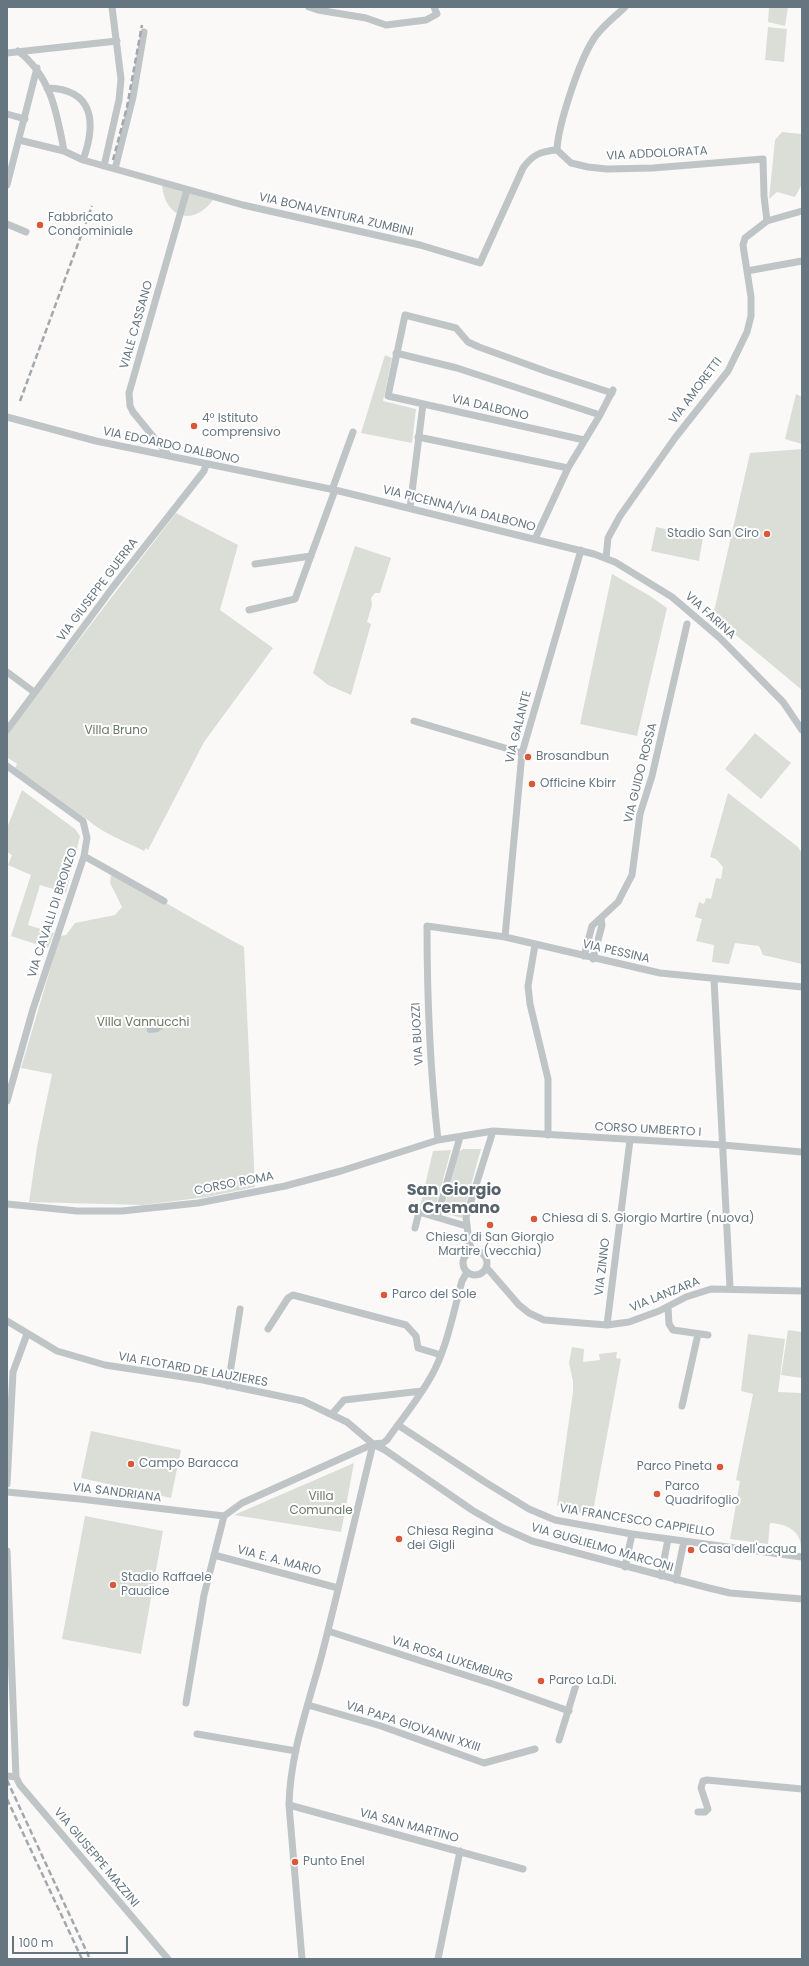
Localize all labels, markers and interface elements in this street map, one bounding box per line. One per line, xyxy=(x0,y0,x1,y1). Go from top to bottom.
street label: VIA ADDOLORATA xyxy=(606,144,708,164)
street label: VIA BONAVENTURA ZUMBINI xyxy=(257,190,415,240)
place label: Fabbricato Condominiale xyxy=(48,211,133,239)
marker: Fabbricato Condominiale xyxy=(35,220,45,230)
street label: VIALE CASSANO xyxy=(118,279,156,371)
street label: VIA AMORETTI xyxy=(666,355,726,427)
street label: VIA DALBONO xyxy=(450,392,530,424)
place label: 4° Istituto comprensivo xyxy=(202,412,281,440)
marker: 4° Istituto comprensivo xyxy=(189,421,199,431)
street label: VIA EDOARDO DALBONO xyxy=(101,424,241,468)
street label: VIA PICENNA/VIA DALBONO xyxy=(381,483,537,535)
place label: Stadio San Ciro xyxy=(667,527,759,541)
marker: Stadio San Ciro xyxy=(762,529,772,539)
street label: VIA GIUSEPPE GUERRA xyxy=(54,536,142,644)
street label: VIA FARINA xyxy=(682,589,738,643)
street label: VIA GALANTE xyxy=(503,689,535,765)
street label: VIA GUIDO ROSSA xyxy=(622,721,660,825)
park label: Villa Bruno xyxy=(84,724,148,738)
place label: Brosandbun xyxy=(536,750,609,764)
marker: Brosandbun xyxy=(523,752,533,762)
place label: Officine Kbirr xyxy=(540,777,616,791)
marker: Officine Kbirr xyxy=(527,779,537,789)
street label: VIA CAVALLI DI BRONZO xyxy=(25,846,81,980)
street label: VIA PESSINA xyxy=(581,937,651,967)
street label: VIA BUOZZI xyxy=(409,1002,427,1066)
park label: Villa Vannucchi xyxy=(97,1016,189,1030)
street label: CORSO UMBERTO I xyxy=(594,1120,702,1140)
street label: CORSO ROMA xyxy=(193,1169,275,1199)
district label: San Giorgio a Cremano xyxy=(407,1181,501,1219)
place label: Chiesa di S. Giorgio Martire (nuova) xyxy=(542,1212,754,1226)
marker: Chiesa di S. Giorgio Martire (nuova) xyxy=(529,1214,539,1224)
marker: Chiesa di San Giorgio Martire (vecchia) xyxy=(485,1220,495,1230)
place label: Chiesa di San Giorgio Martire (vecchia) xyxy=(426,1231,554,1259)
street label: VIA ZINNO xyxy=(592,1237,614,1297)
street label: VIA LANZARA xyxy=(628,1274,702,1316)
place label: Parco del Sole xyxy=(392,1288,477,1302)
marker: Parco del Sole xyxy=(379,1290,389,1300)
street label: VIA FLOTARD DE LAUZIERES xyxy=(117,1350,269,1390)
place label: Campo Baracca xyxy=(139,1457,238,1471)
marker: Campo Baracca xyxy=(126,1459,136,1469)
place label: Parco Pineta xyxy=(637,1460,712,1474)
marker: Parco Pineta xyxy=(715,1462,725,1472)
street label: VIA SANDRIANA xyxy=(72,1480,162,1506)
place label: Parco Quadrifoglio xyxy=(665,1480,739,1508)
marker: Parco Quadrifoglio xyxy=(652,1489,662,1499)
park label: Villa Comunale xyxy=(289,1490,353,1518)
street label: VIA FRANCESCO CAPPIELLO xyxy=(558,1502,716,1540)
street label: VIA GUGLIELMO MARCONI xyxy=(529,1521,675,1575)
place label: Chiesa Regina dei Gigli xyxy=(407,1525,494,1553)
marker: Chiesa Regina dei Gigli xyxy=(394,1534,404,1544)
street label: VIA E. A. MARIO xyxy=(236,1543,322,1579)
place label: Casa dell'acqua xyxy=(699,1543,797,1557)
marker: Casa dell'acqua xyxy=(686,1545,696,1555)
place label: Stadio Raffaele Paudice xyxy=(121,1571,212,1599)
marker: Stadio Raffaele Paudice xyxy=(108,1580,118,1590)
street label: VIA ROSA LUXEMBURG xyxy=(390,1634,514,1686)
place label: Parco La.Di. xyxy=(549,1674,616,1688)
marker: Parco La.Di. xyxy=(536,1676,546,1686)
street label: VIA PAPA GIOVANNI XXIII xyxy=(344,1698,482,1756)
street label: VIA GIUSEPPE MAZZINI xyxy=(50,1806,142,1910)
street label: VIA SAN MARTINO xyxy=(358,1806,460,1846)
place label: Punto Enel xyxy=(303,1855,365,1869)
marker: Punto Enel xyxy=(290,1857,300,1867)
scale bar xyxy=(14,1928,130,1954)
text: 100 m xyxy=(19,1934,53,1951)

